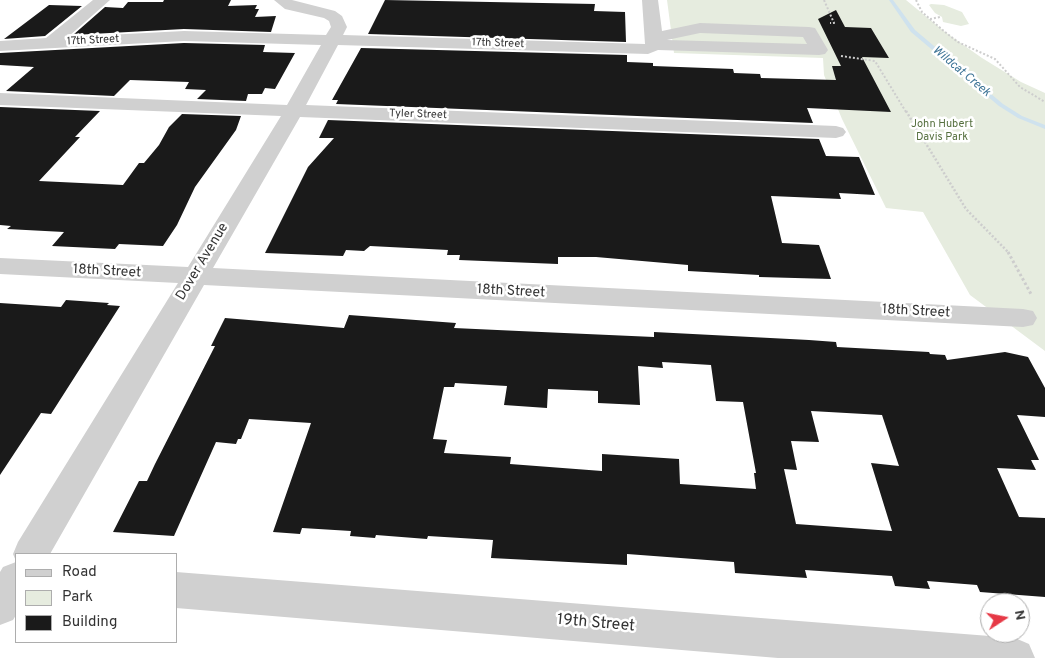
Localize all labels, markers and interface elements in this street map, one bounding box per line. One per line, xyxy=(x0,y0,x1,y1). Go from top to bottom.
street label: 17th Street xyxy=(66,33,120,49)
street label: 17th Street xyxy=(472,36,524,52)
water label: Wildcat Creek xyxy=(929,44,993,100)
street label: Tyler Street xyxy=(389,107,447,123)
park label: John Hubert Davis Park xyxy=(911,118,973,144)
street label: Dover Avenue xyxy=(173,220,233,304)
street label: 18th Street xyxy=(72,262,142,282)
street label: 18th Street xyxy=(476,282,546,302)
street label: 18th Street xyxy=(881,302,951,322)
legend xyxy=(15,553,178,643)
text: Road xyxy=(62,563,97,582)
text: Park xyxy=(62,588,93,607)
north arrow xyxy=(980,593,1030,643)
text: N xyxy=(1010,609,1029,622)
street label: 19th Street xyxy=(556,611,636,637)
text: Building xyxy=(62,613,117,632)

